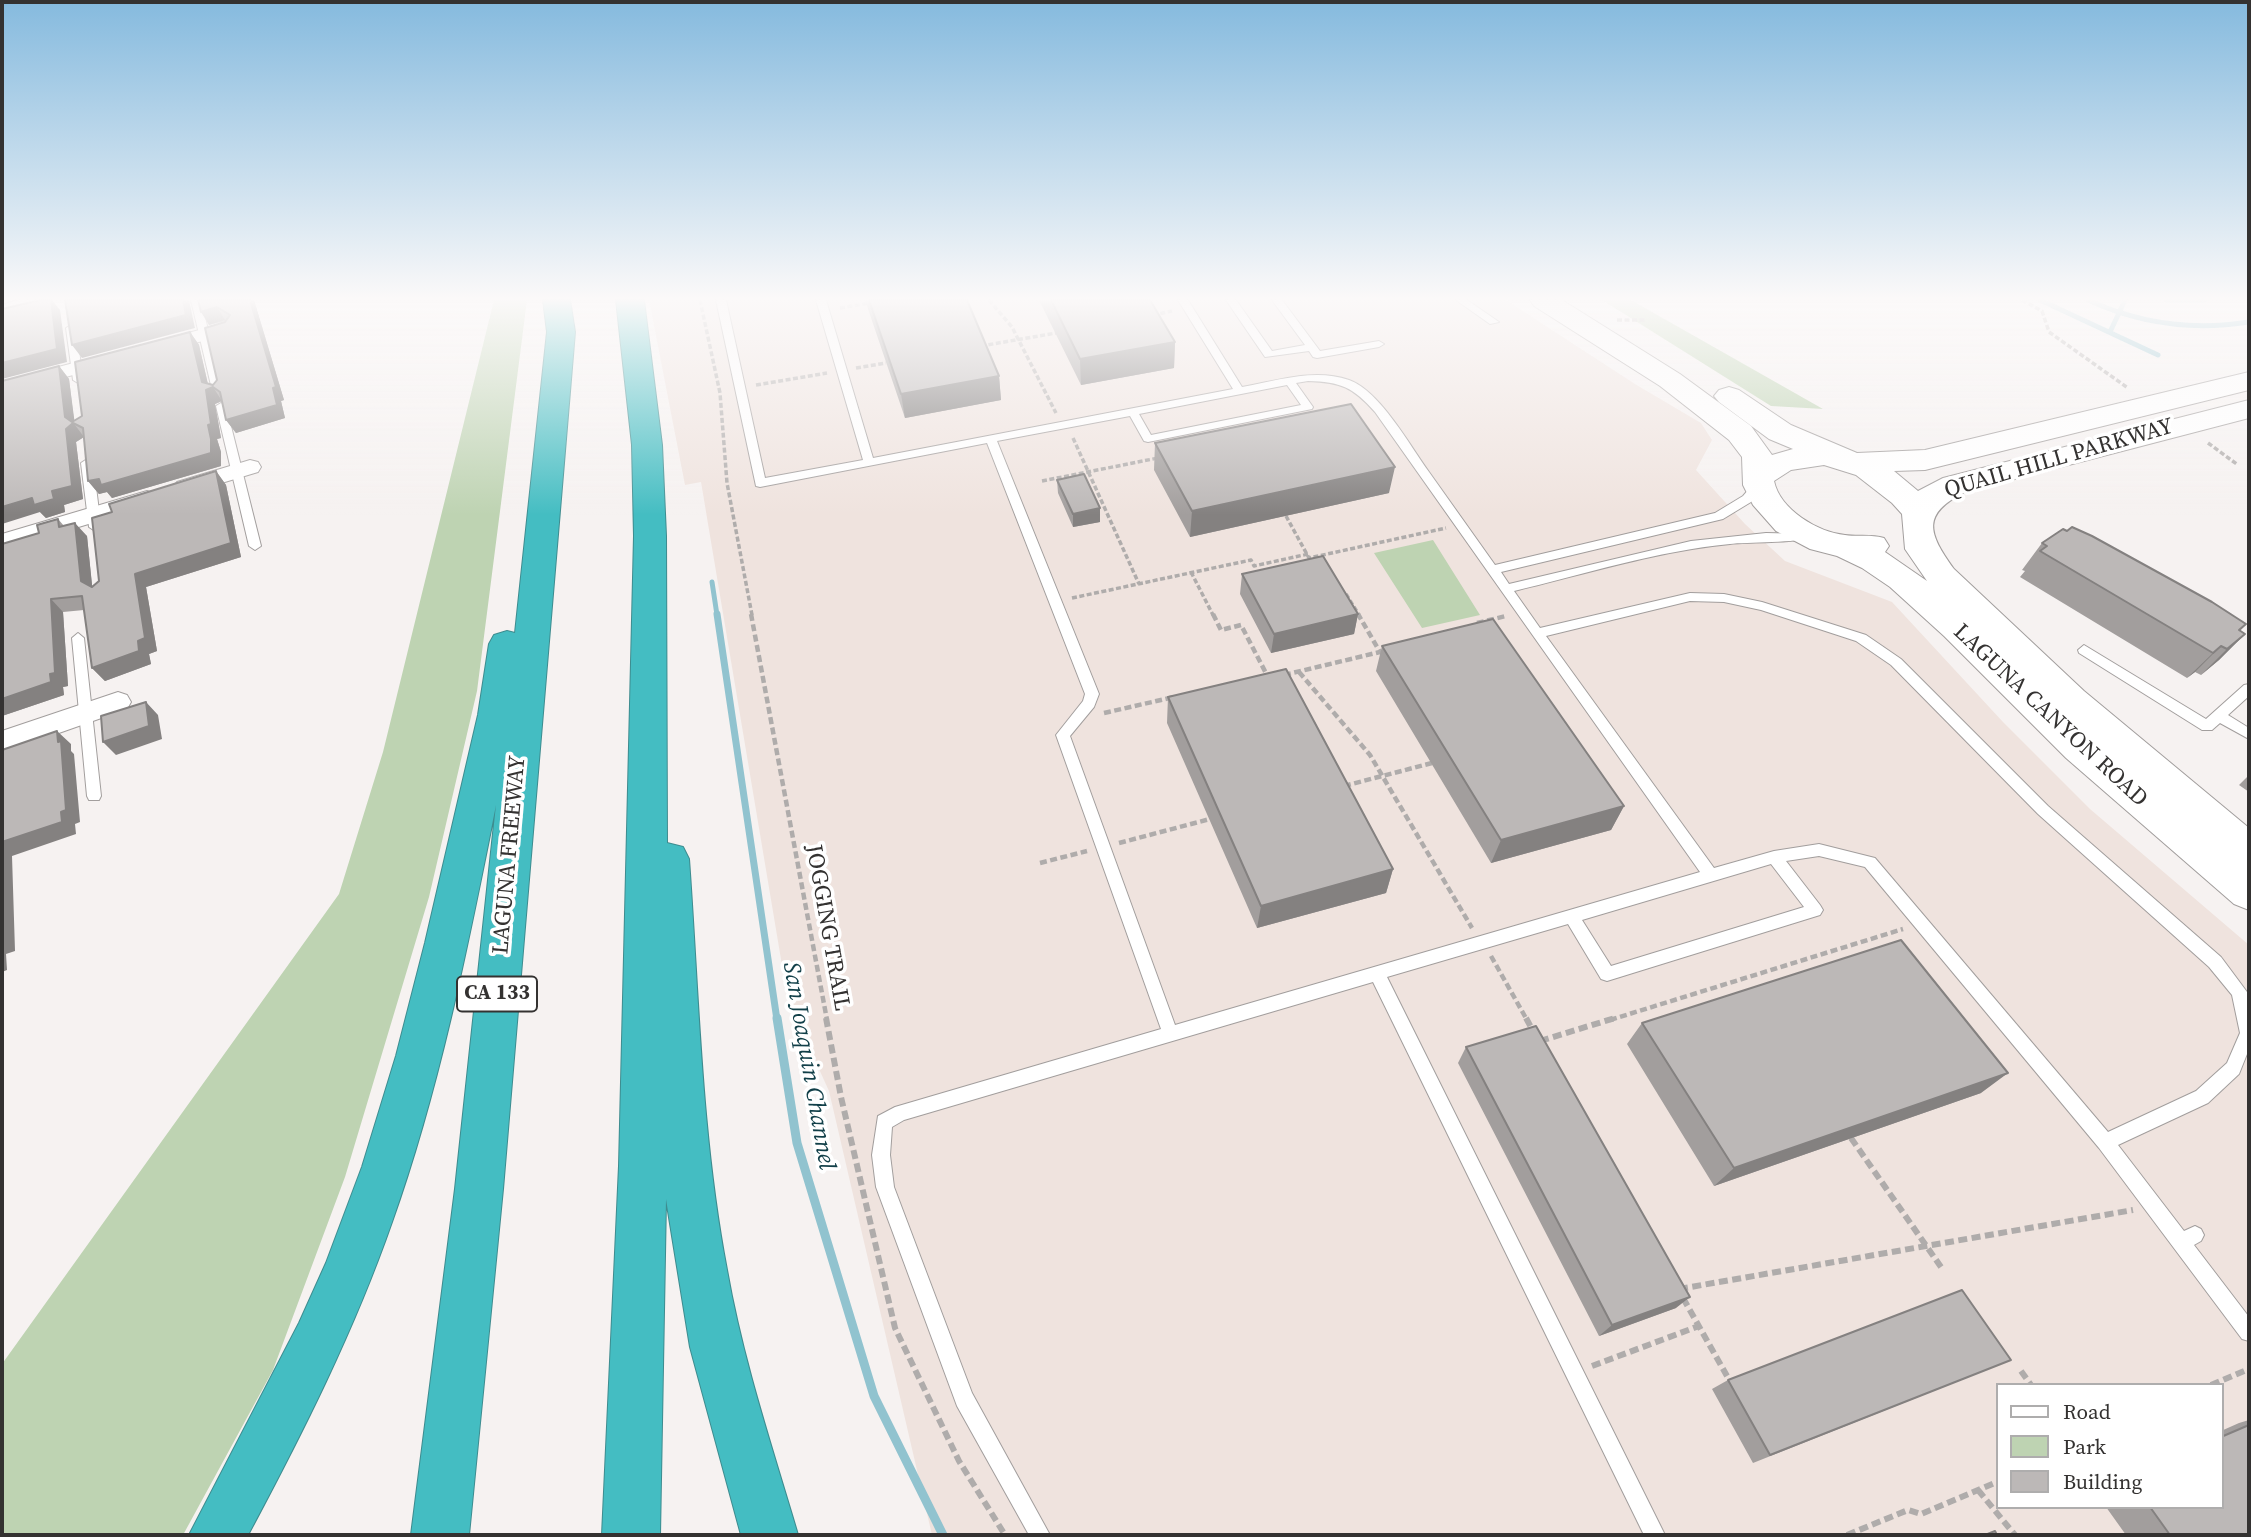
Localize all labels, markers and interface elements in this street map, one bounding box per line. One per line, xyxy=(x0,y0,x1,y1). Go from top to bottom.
street label: QUAIL HILL PARKWAY xyxy=(1941,413,2177,505)
street label: LAGUNA CANYON ROAD xyxy=(1947,619,2153,813)
street label: LAGUNA FREEWAY xyxy=(488,755,532,955)
street label: JOGGING TRAIL xyxy=(799,843,855,1013)
water label: San Joaquin Channel xyxy=(776,960,840,1172)
road number: CA 133 xyxy=(457,976,537,1012)
legend xyxy=(1996,1383,2223,1509)
text: Road xyxy=(2063,1397,2111,1426)
text: Park xyxy=(2063,1432,2106,1461)
text: Building xyxy=(2063,1467,2142,1496)

